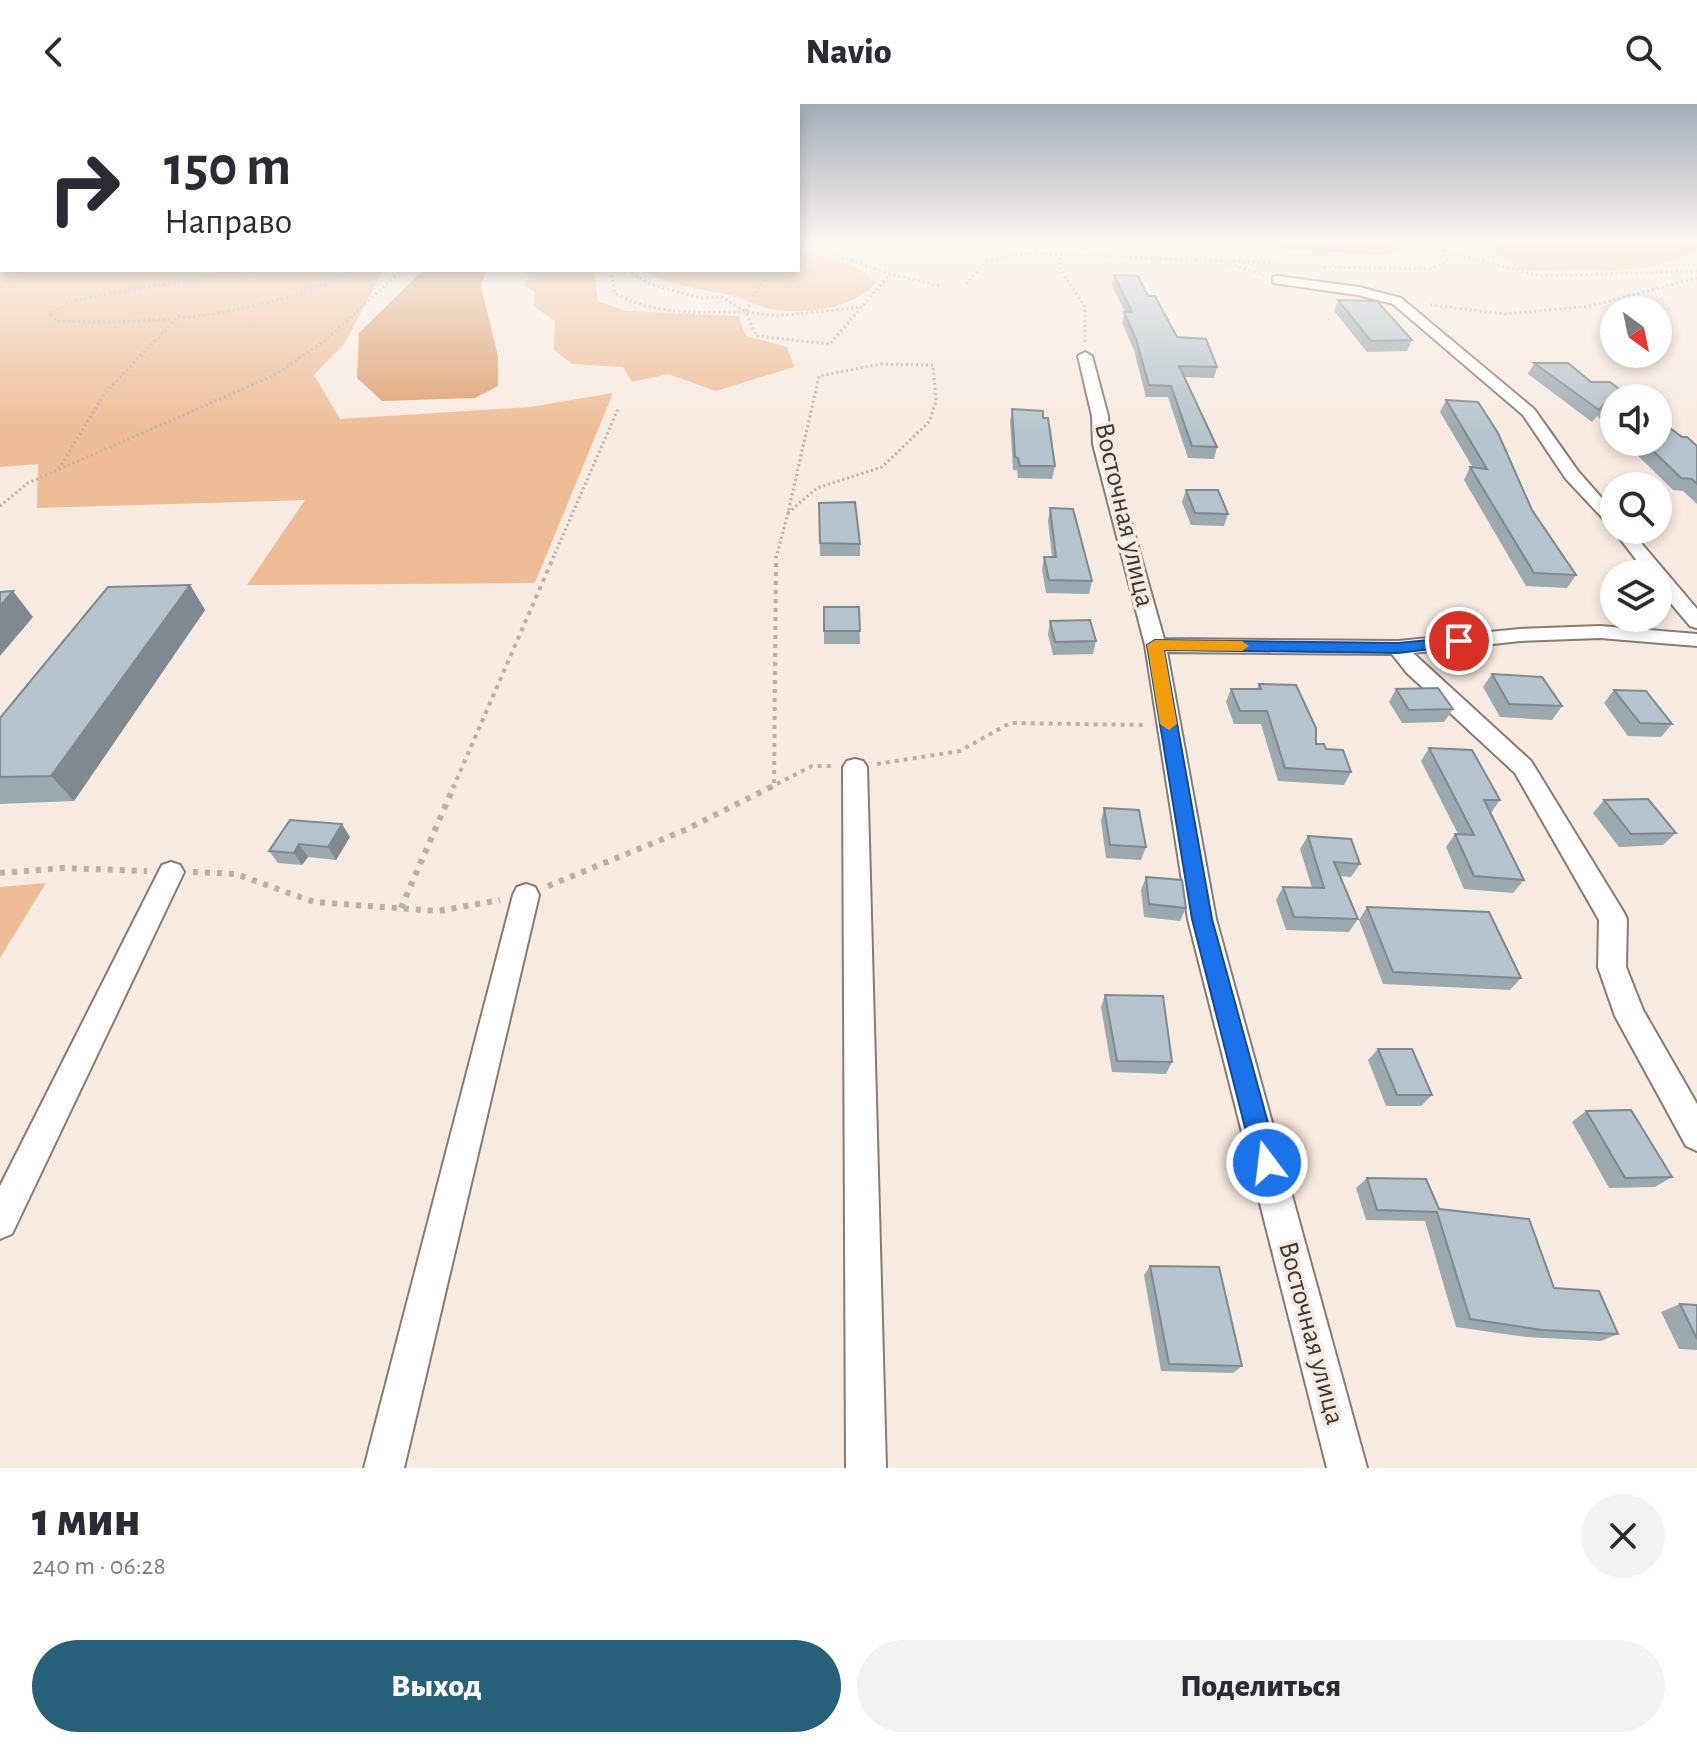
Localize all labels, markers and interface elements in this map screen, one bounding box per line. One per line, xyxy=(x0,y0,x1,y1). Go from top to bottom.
icon: back xyxy=(32,30,76,74)
icon: search xyxy=(1621,30,1665,74)
text: Navio xyxy=(805,34,892,70)
icon: right xyxy=(32,136,136,240)
text: 150 m xyxy=(164,139,291,195)
text: Направо xyxy=(164,204,292,240)
north arrow xyxy=(1600,296,1672,368)
map controls xyxy=(1600,296,1672,632)
button: sound xyxy=(1600,384,1672,456)
street label: Восточная улица xyxy=(1089,420,1159,610)
button: search xyxy=(1600,472,1672,544)
button: layers xyxy=(1600,560,1672,632)
pin xyxy=(1425,607,1493,675)
icon: arrive xyxy=(1437,619,1481,663)
position arrow xyxy=(1225,1121,1309,1205)
street label: Восточная улица xyxy=(1273,1238,1349,1428)
button: close xyxy=(1581,1494,1665,1578)
text: 1 мин xyxy=(32,1497,141,1545)
text: 240 m · 06:28 xyxy=(32,1553,166,1579)
button: Выход xyxy=(32,1640,841,1732)
button: Поделиться xyxy=(857,1640,1665,1732)

